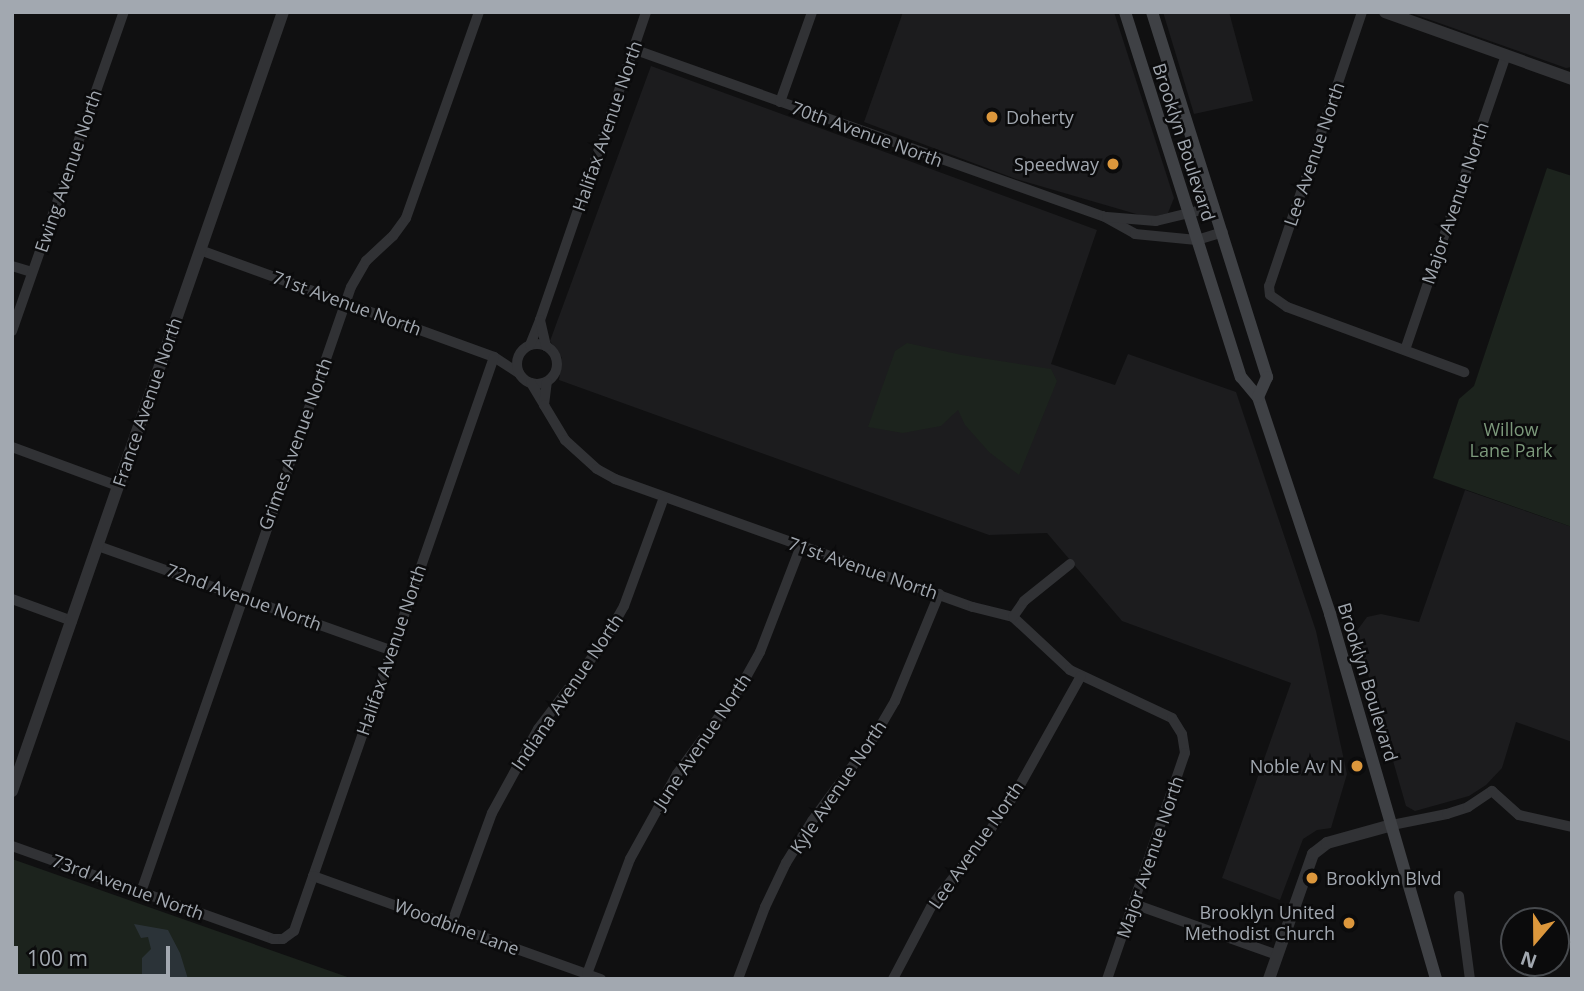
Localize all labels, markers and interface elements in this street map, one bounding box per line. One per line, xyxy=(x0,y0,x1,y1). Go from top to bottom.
street label: Halifax Avenue North xyxy=(568,38,646,214)
street label: Brooklyn Boulevard xyxy=(1148,60,1220,224)
street label: Lee Avenue North xyxy=(1279,79,1349,229)
street label: Ewing Avenue North xyxy=(30,87,106,255)
street label: 70th Avenue North xyxy=(788,97,946,171)
place label: Doherty xyxy=(1006,106,1074,128)
marker: Doherty xyxy=(984,109,1000,125)
street label: Major Avenue North xyxy=(1417,119,1493,287)
place label: Speedway xyxy=(1014,153,1099,175)
marker: Speedway xyxy=(1105,156,1121,172)
street label: 71st Avenue North xyxy=(270,266,424,340)
street label: France Avenue North xyxy=(108,315,186,489)
street label: Grimes Avenue North xyxy=(254,355,336,533)
park label: Willow Lane Park xyxy=(1470,419,1552,462)
street label: 71st Avenue North xyxy=(785,532,941,604)
street label: 72nd Avenue North xyxy=(163,559,325,635)
street label: Halifax Avenue North xyxy=(352,562,430,738)
street label: Brooklyn Boulevard xyxy=(1334,600,1402,764)
street label: Indiana Avenue North xyxy=(507,610,627,774)
street label: June Avenue North xyxy=(649,669,755,813)
street label: Kyle Avenue North xyxy=(785,716,891,858)
place label: Noble Av N xyxy=(1250,755,1343,777)
marker: Noble Av N xyxy=(1349,758,1365,774)
street label: Major Avenue North xyxy=(1112,773,1188,941)
street label: Lee Avenue North xyxy=(924,777,1028,913)
street label: 73rd Avenue North xyxy=(49,849,207,925)
place label: Brooklyn Blvd xyxy=(1326,867,1442,889)
marker: Brooklyn Blvd xyxy=(1304,870,1320,886)
street label: Woodbine Lane xyxy=(392,894,522,960)
place label: Brooklyn United Methodist Church xyxy=(1185,902,1335,944)
north arrow xyxy=(1500,907,1570,977)
marker: Brooklyn United Methodist Church xyxy=(1341,915,1357,931)
scale bar xyxy=(18,932,173,976)
text: 100 m xyxy=(27,944,88,972)
text: N xyxy=(1517,945,1540,975)

